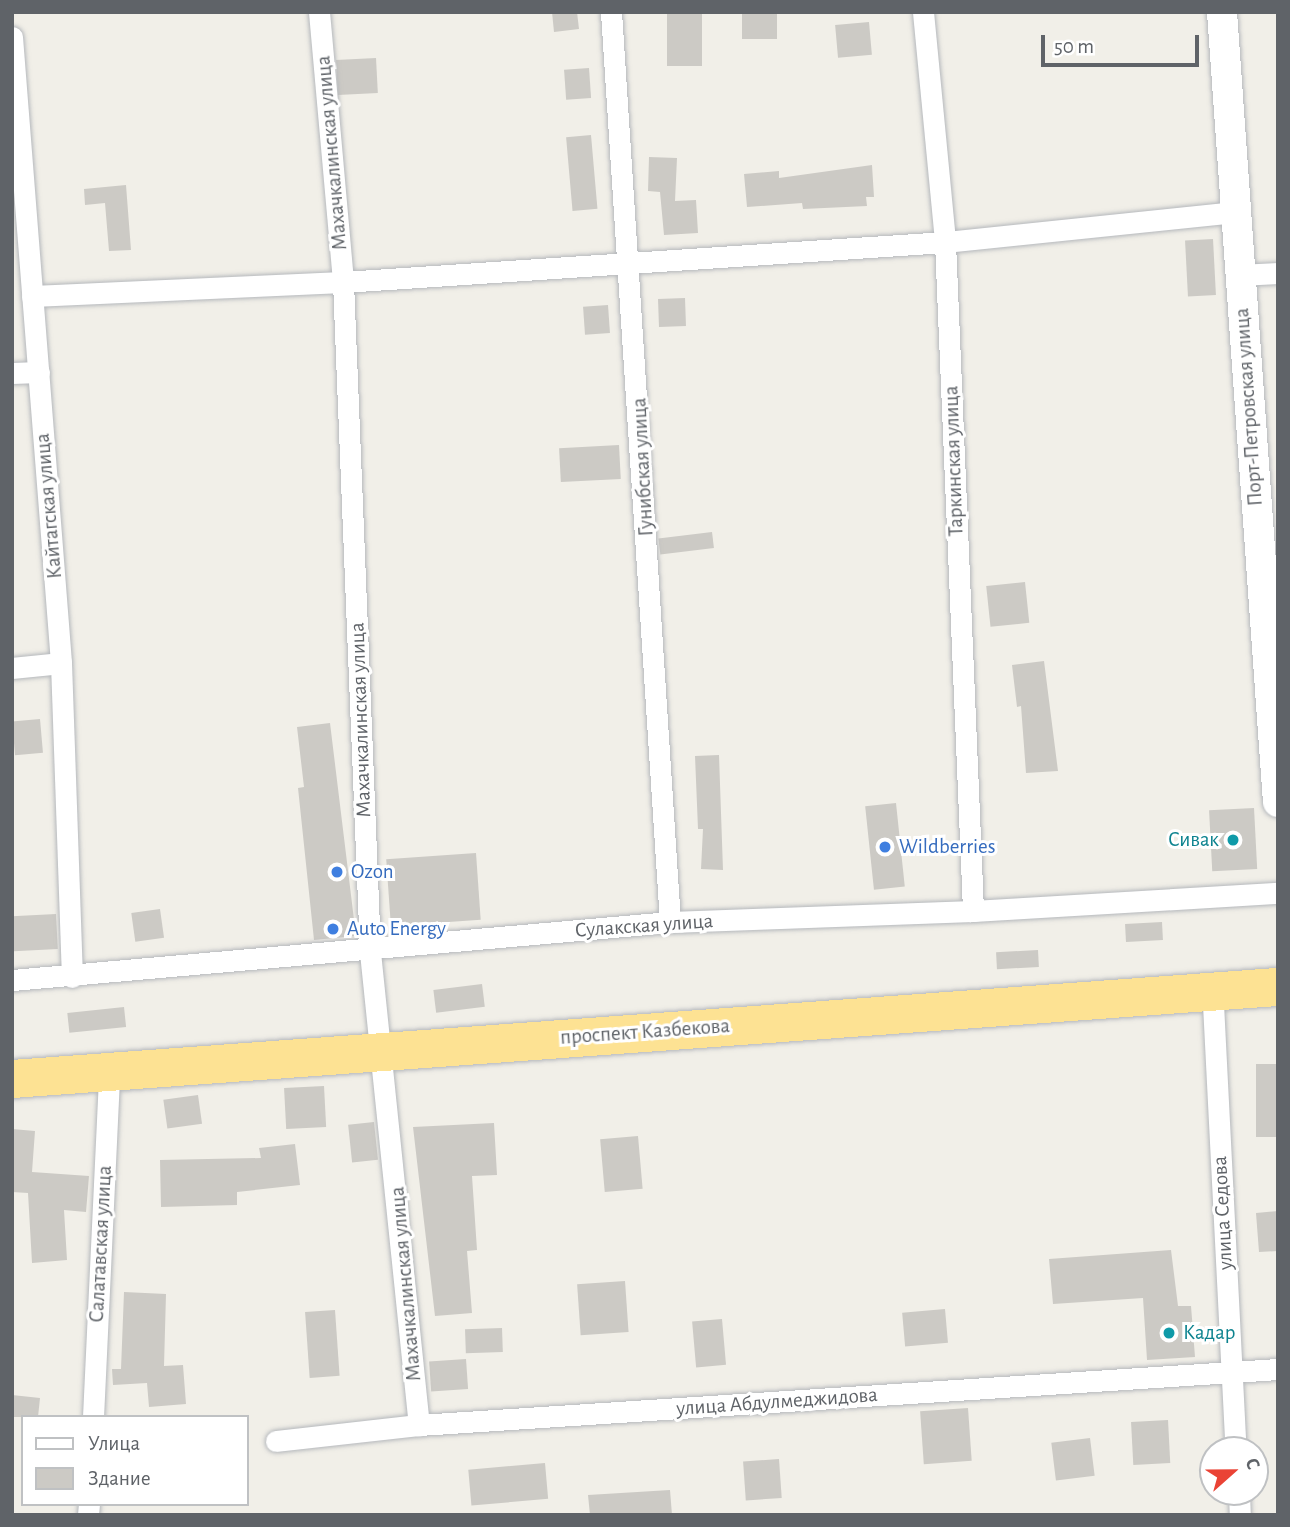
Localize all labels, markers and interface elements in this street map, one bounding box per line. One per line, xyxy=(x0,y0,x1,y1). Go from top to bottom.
scale bar xyxy=(1045,21,1202,65)
text: 50 m xyxy=(1054,36,1094,57)
street label: Махачкалинская улица xyxy=(311,55,353,251)
street label: Порт-Петровская улица xyxy=(1230,307,1268,507)
street label: Таркинская улица xyxy=(939,385,969,537)
street label: Гунибская улица xyxy=(627,397,659,537)
street label: Кайтагская улица xyxy=(30,432,68,580)
street label: Махачкалинская улица xyxy=(345,622,377,818)
place label: Сивак xyxy=(1168,827,1219,853)
marker: Сивак xyxy=(1225,832,1241,848)
place label: Wildberries xyxy=(899,834,995,860)
marker: Wildberries xyxy=(877,839,893,855)
place label: Ozon xyxy=(351,859,394,885)
marker: Ozon xyxy=(329,864,345,880)
street label: Сулакская улица xyxy=(574,909,714,943)
place label: Auto Energy xyxy=(347,916,446,942)
marker: Auto Energy xyxy=(325,921,341,937)
street label: проспект Казбекова xyxy=(559,1014,731,1050)
street label: улица Седова xyxy=(1207,1155,1239,1271)
street label: Салатавская улица xyxy=(84,1165,118,1323)
street label: Махачкалинская улица xyxy=(385,1186,427,1382)
place label: Кадар xyxy=(1183,1320,1235,1346)
marker: Кадар xyxy=(1161,1325,1177,1341)
street label: улица Абдулмеджидова xyxy=(675,1382,879,1422)
legend xyxy=(21,1415,248,1506)
text: Улица xyxy=(88,1433,140,1454)
north arrow xyxy=(1199,1436,1269,1506)
text: С xyxy=(1241,1456,1263,1472)
text: Здание xyxy=(88,1468,151,1489)

